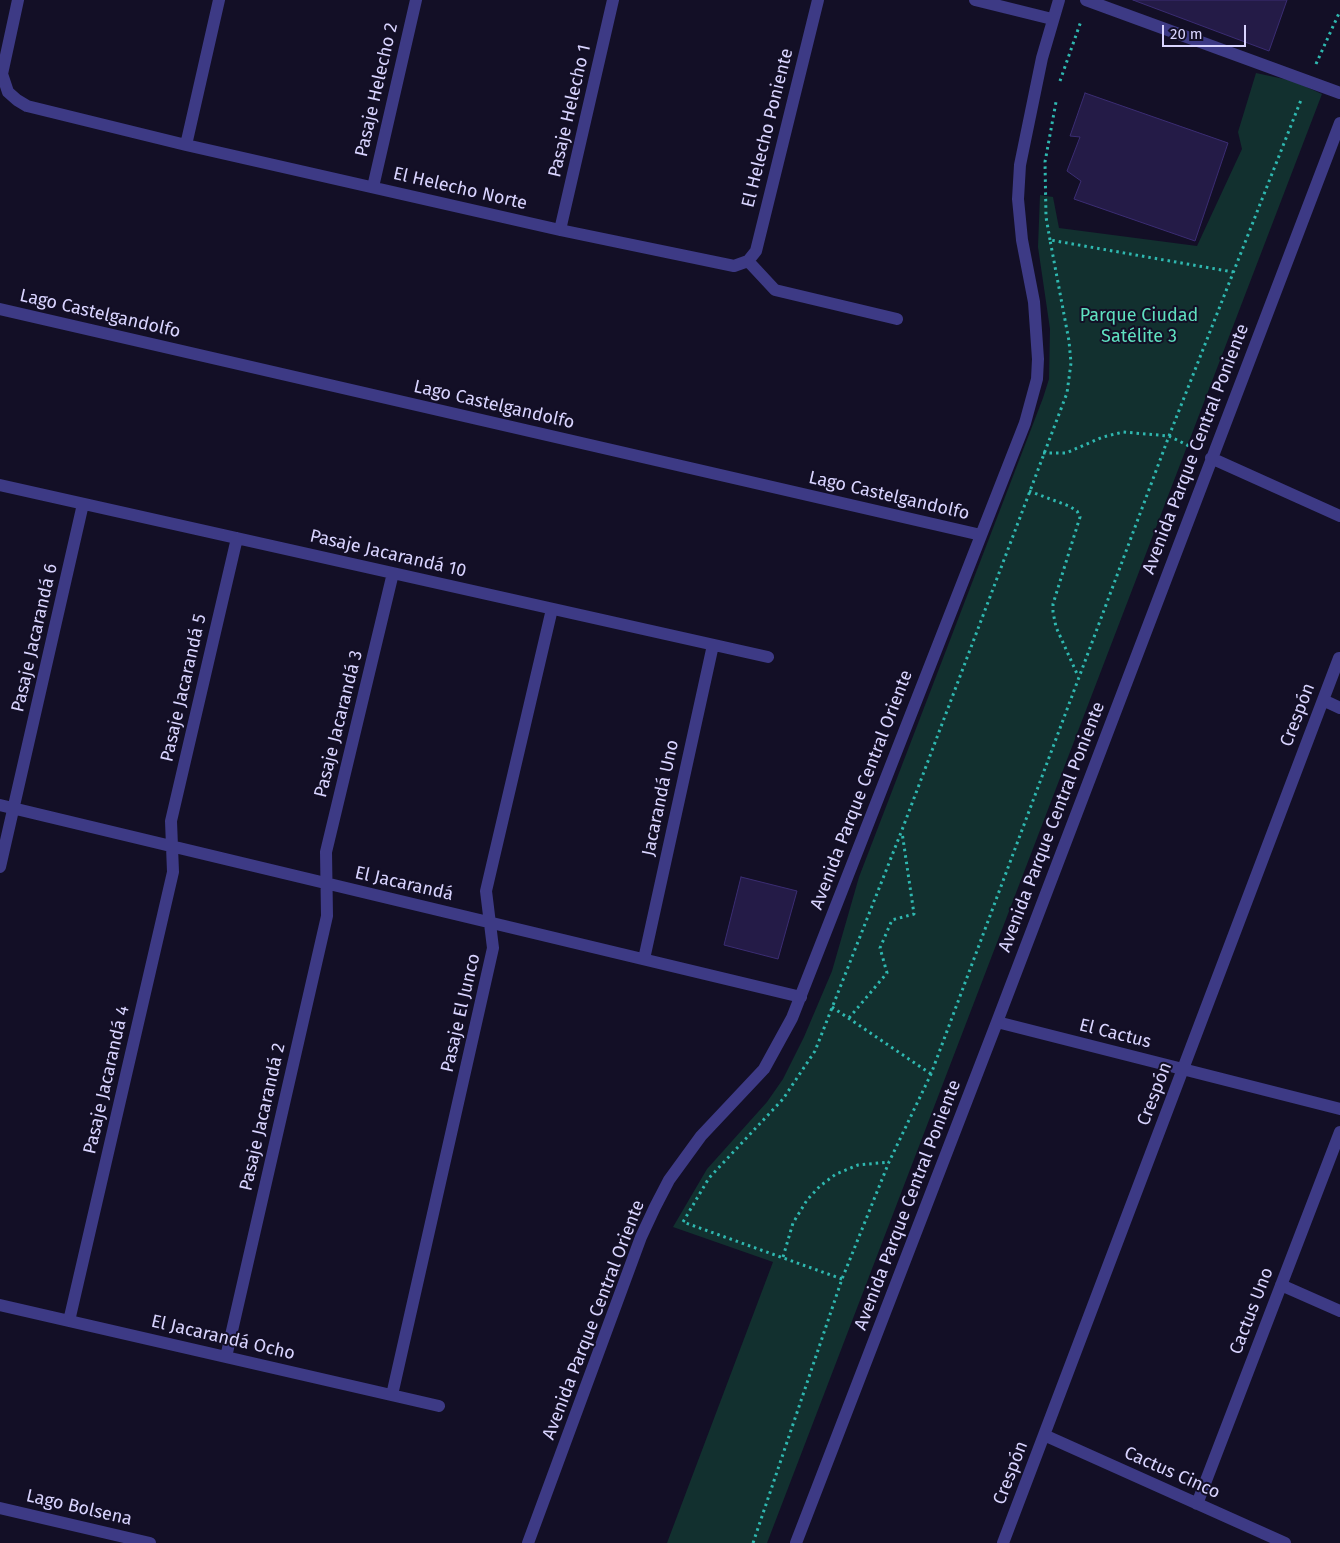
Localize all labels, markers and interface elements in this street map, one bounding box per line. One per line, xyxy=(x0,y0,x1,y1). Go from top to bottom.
scale bar xyxy=(1165,15,1249,47)
street label: Pasaje Helecho 2 xyxy=(351,21,403,159)
text: 20 m xyxy=(1170,25,1203,43)
street label: Pasaje Helecho 1 xyxy=(544,42,596,180)
street label: El Helecho Poniente xyxy=(738,46,798,210)
street label: El Helecho Norte xyxy=(391,163,529,215)
street label: Lago Castelgandolfo xyxy=(18,285,182,343)
park label: Parque Ciudad Satélite 3 xyxy=(1080,305,1198,348)
street label: Avenida Parque Central Poniente xyxy=(1138,321,1254,577)
street label: Lago Castelgandolfo xyxy=(412,376,576,434)
street label: Lago Castelgandolfo xyxy=(807,467,971,525)
street label: Pasaje Jacarandá 10 xyxy=(308,525,468,583)
street label: Pasaje Jacarandá 6 xyxy=(7,562,63,714)
street label: Pasaje Jacarandá 5 xyxy=(156,612,212,764)
street label: Pasaje Jacarandá 3 xyxy=(310,648,368,800)
street label: Avenida Parque Central Oriente xyxy=(806,667,918,913)
street label: Crespón xyxy=(1276,680,1320,750)
street label: Avenida Parque Central Poniente xyxy=(994,699,1110,955)
street label: Jacarandá Uno xyxy=(638,738,684,858)
street label: El Jacarandá xyxy=(353,862,455,906)
street label: Pasaje El Junco xyxy=(437,951,485,1075)
street label: Pasaje Jacarandá 4 xyxy=(79,1004,135,1156)
street label: El Cactus xyxy=(1077,1015,1153,1053)
street label: Pasaje Jacarandá 2 xyxy=(236,1041,290,1193)
street label: Crespón xyxy=(1133,1059,1177,1129)
street label: Avenida Parque Central Poniente xyxy=(850,1077,966,1333)
street label: Avenida Parque Central Oriente xyxy=(538,1197,650,1443)
street label: Cactus Uno xyxy=(1226,1264,1278,1358)
street label: El Jacarandá Ocho xyxy=(149,1311,297,1365)
street label: Crespón xyxy=(989,1438,1033,1508)
street label: Cactus Cinco xyxy=(1121,1442,1223,1504)
street label: Lago Bolsena xyxy=(24,1485,134,1531)

